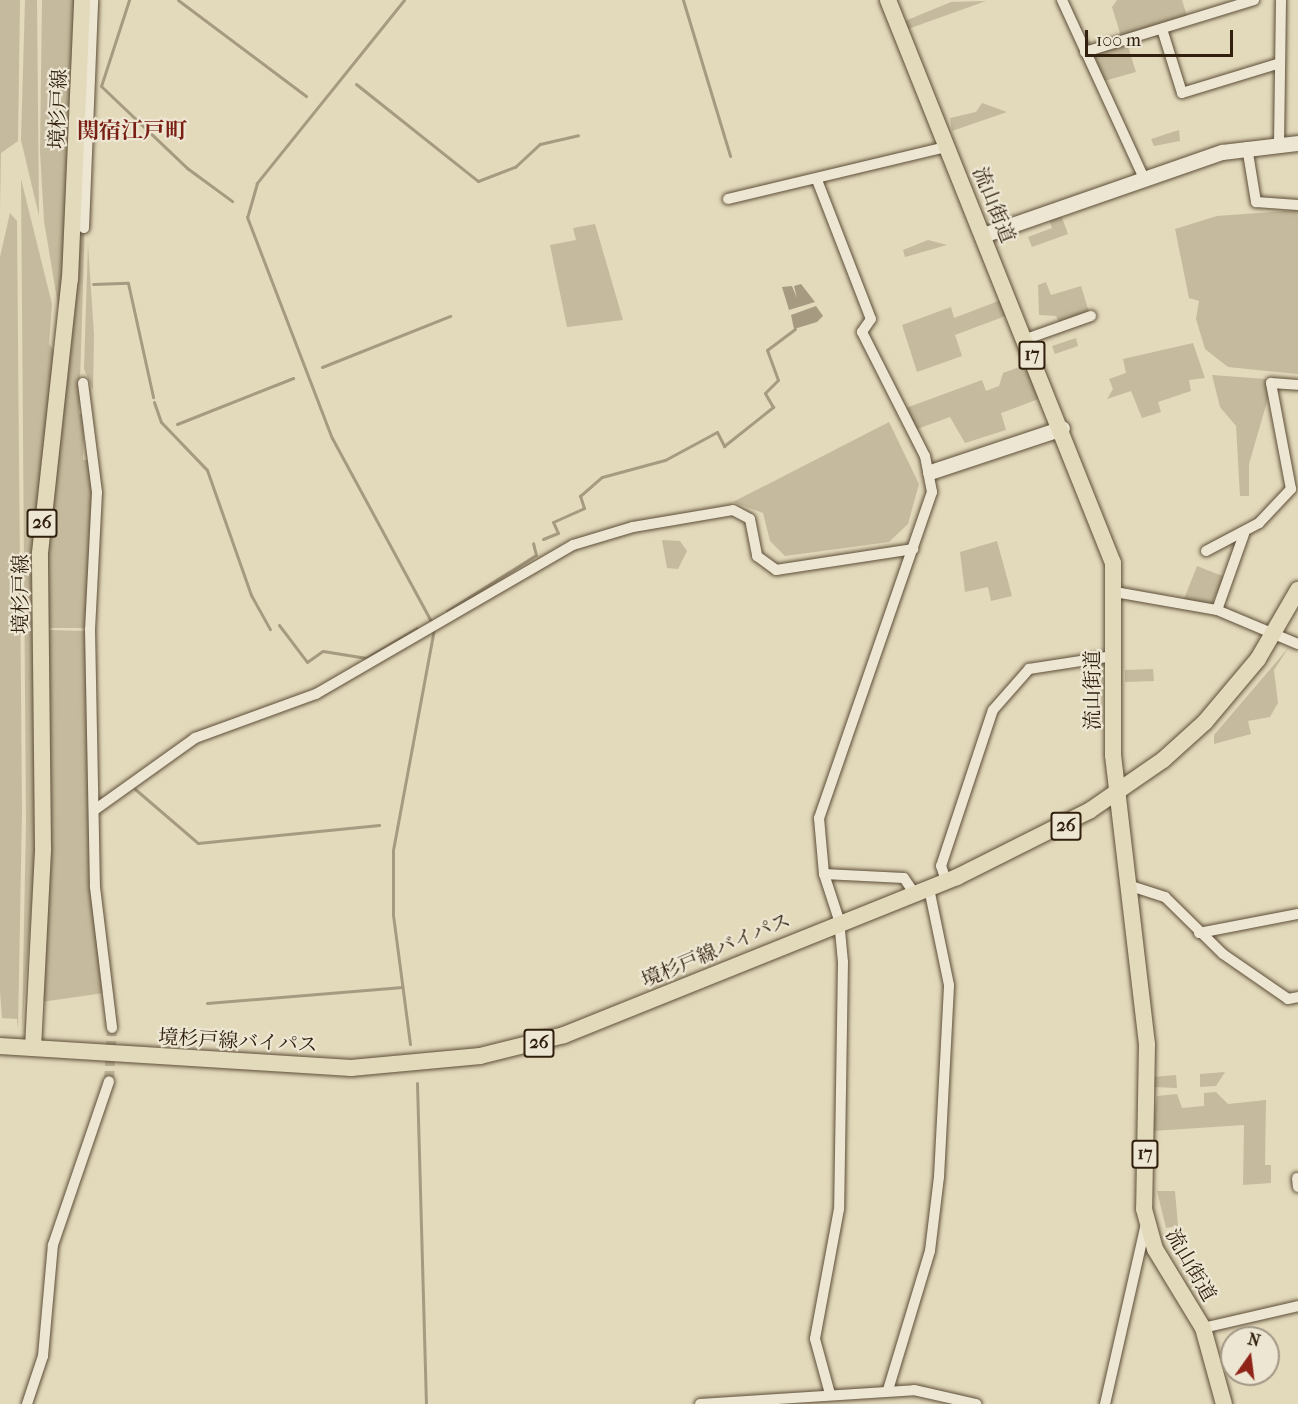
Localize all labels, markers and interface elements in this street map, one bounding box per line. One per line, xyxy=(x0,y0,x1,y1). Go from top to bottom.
scale bar xyxy=(1088,18,1236,56)
text: 100 m xyxy=(1096,30,1141,51)
street label: 境杉戸線 xyxy=(45,69,71,149)
district label: 関宿江戸町 xyxy=(77,119,187,145)
street label: 流山街道 xyxy=(968,163,1020,247)
road number: 17 xyxy=(1017,340,1047,370)
road number: 26 xyxy=(26,508,58,538)
street label: 境杉戸線 xyxy=(8,554,32,634)
street label: 流山街道 xyxy=(1080,650,1104,730)
road number: 26 xyxy=(1050,811,1082,841)
street label: 境杉戸線バイパス xyxy=(638,908,794,992)
street label: 境杉戸線バイパス xyxy=(157,1025,319,1057)
road number: 26 xyxy=(522,1028,556,1058)
road number: 17 xyxy=(1130,1139,1160,1169)
street label: 流山街道 xyxy=(1161,1224,1221,1306)
north arrow xyxy=(1220,1326,1280,1386)
text: N xyxy=(1246,1329,1262,1351)

